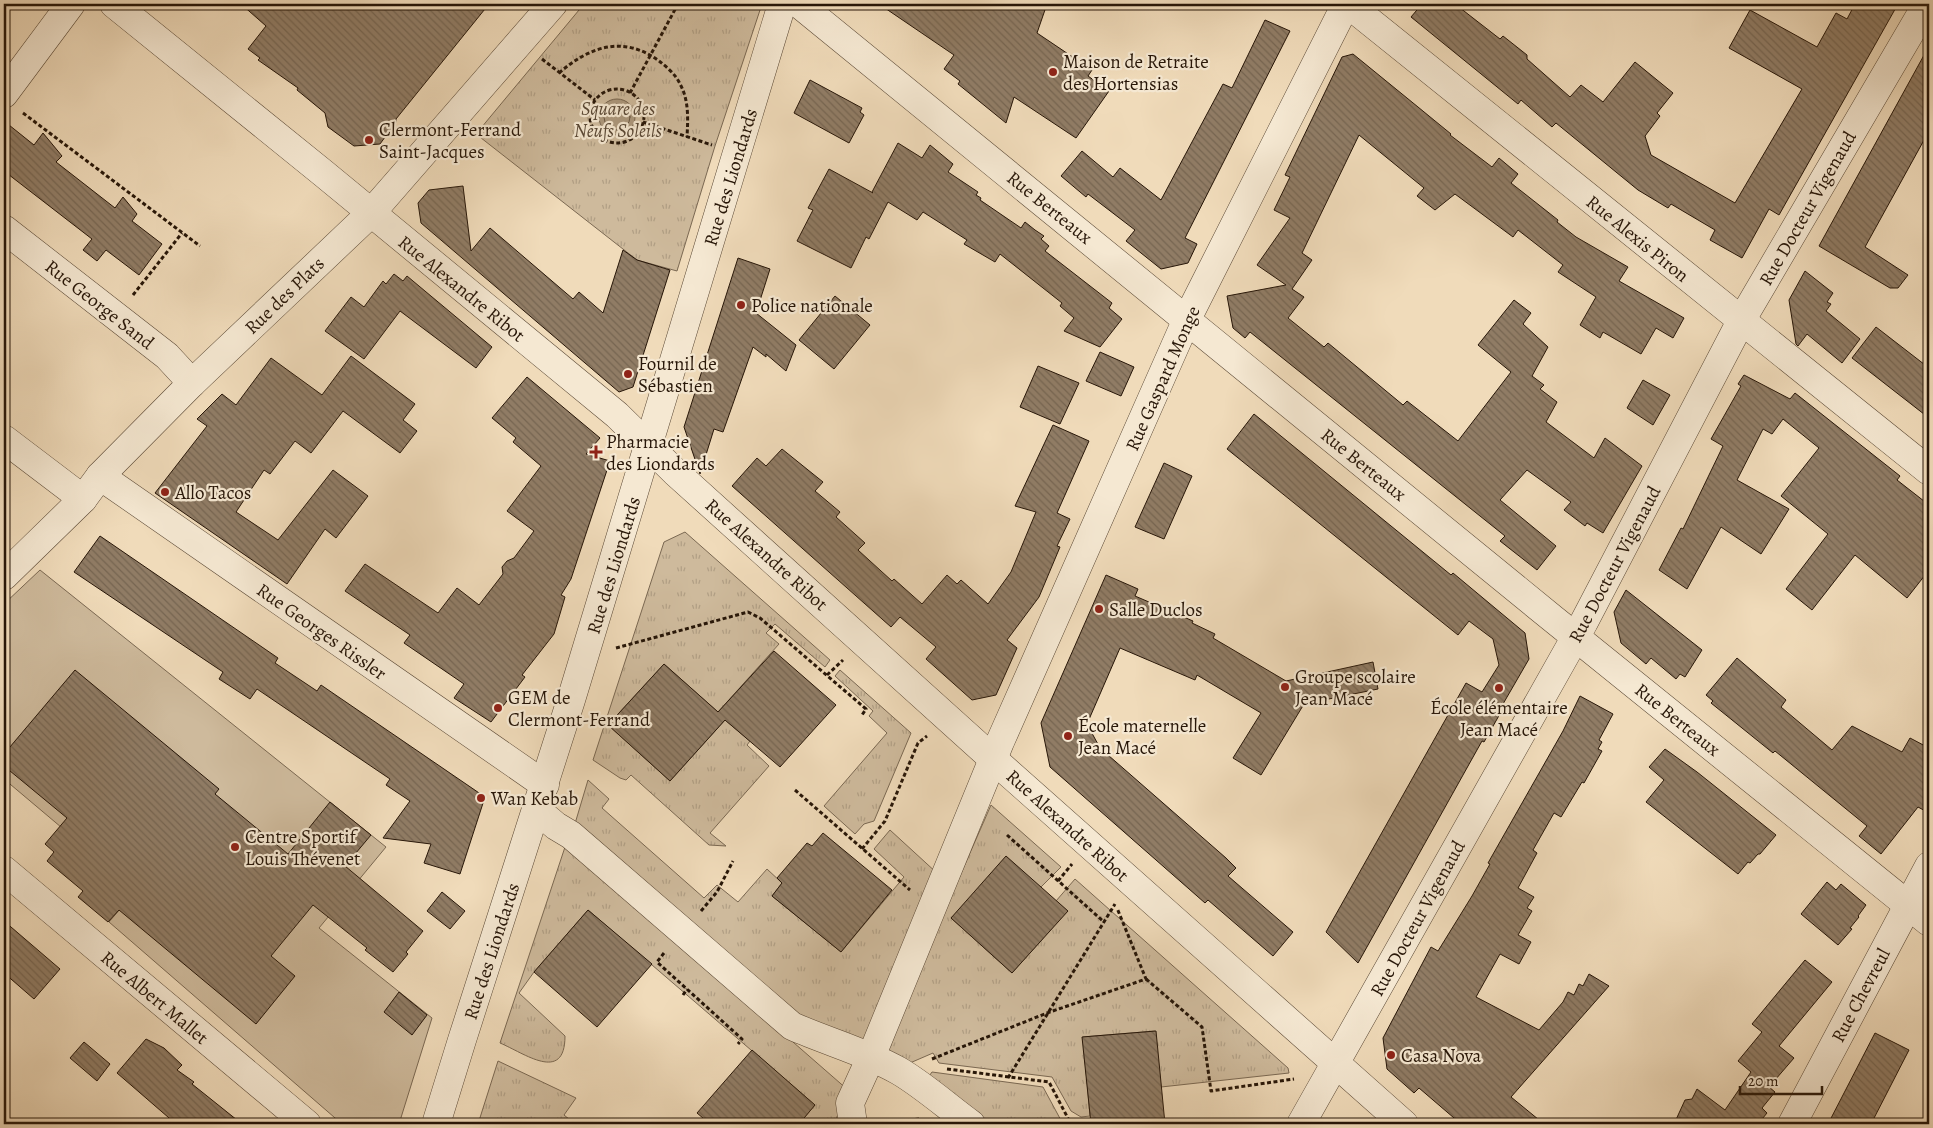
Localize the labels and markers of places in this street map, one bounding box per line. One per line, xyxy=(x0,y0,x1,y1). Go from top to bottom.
place label: Maison de Retraite des Hortensias xyxy=(1063,49,1209,97)
marker: Maison de Retraite des Hortensias xyxy=(1047,66,1059,78)
place label: Clermont-Ferrand Saint-Jacques xyxy=(379,117,522,165)
marker: Clermont-Ferrand Saint-Jacques xyxy=(363,134,375,146)
place label: Police nationale xyxy=(751,293,873,319)
marker: Police nationale xyxy=(735,299,747,311)
place label: Fournil de Sébastien xyxy=(638,351,717,399)
marker: Fournil de Sébastien xyxy=(622,368,634,380)
place label: Pharmacie des Liondards xyxy=(606,429,715,477)
marker: Pharmacie des Liondards xyxy=(590,446,602,458)
place label: Allo Tacos xyxy=(174,480,251,506)
marker: Allo Tacos xyxy=(159,486,171,498)
place label: Salle Duclos xyxy=(1109,597,1203,623)
marker: Salle Duclos xyxy=(1093,603,1105,615)
place label: Groupe scolaire Jean Macé xyxy=(1295,664,1416,712)
marker: Groupe scolaire Jean Macé xyxy=(1279,681,1291,693)
marker: École élémentaire Jean Macé xyxy=(1493,682,1505,694)
place label: GEM de Clermont-Ferrand xyxy=(508,685,651,733)
place label: École élémentaire Jean Macé xyxy=(1430,695,1568,743)
marker: GEM de Clermont-Ferrand xyxy=(492,702,504,714)
place label: École maternelle Jean Macé xyxy=(1078,713,1206,761)
marker: École maternelle Jean Macé xyxy=(1062,730,1074,742)
place label: Wan Kebab xyxy=(490,786,578,812)
marker: Wan Kebab xyxy=(475,792,487,804)
place label: Centre Sportif Louis Thévenet xyxy=(245,824,360,872)
marker: Centre Sportif Louis Thévenet xyxy=(229,841,241,853)
place label: Casa Nova xyxy=(1401,1043,1482,1069)
marker: Casa Nova xyxy=(1385,1049,1397,1061)

